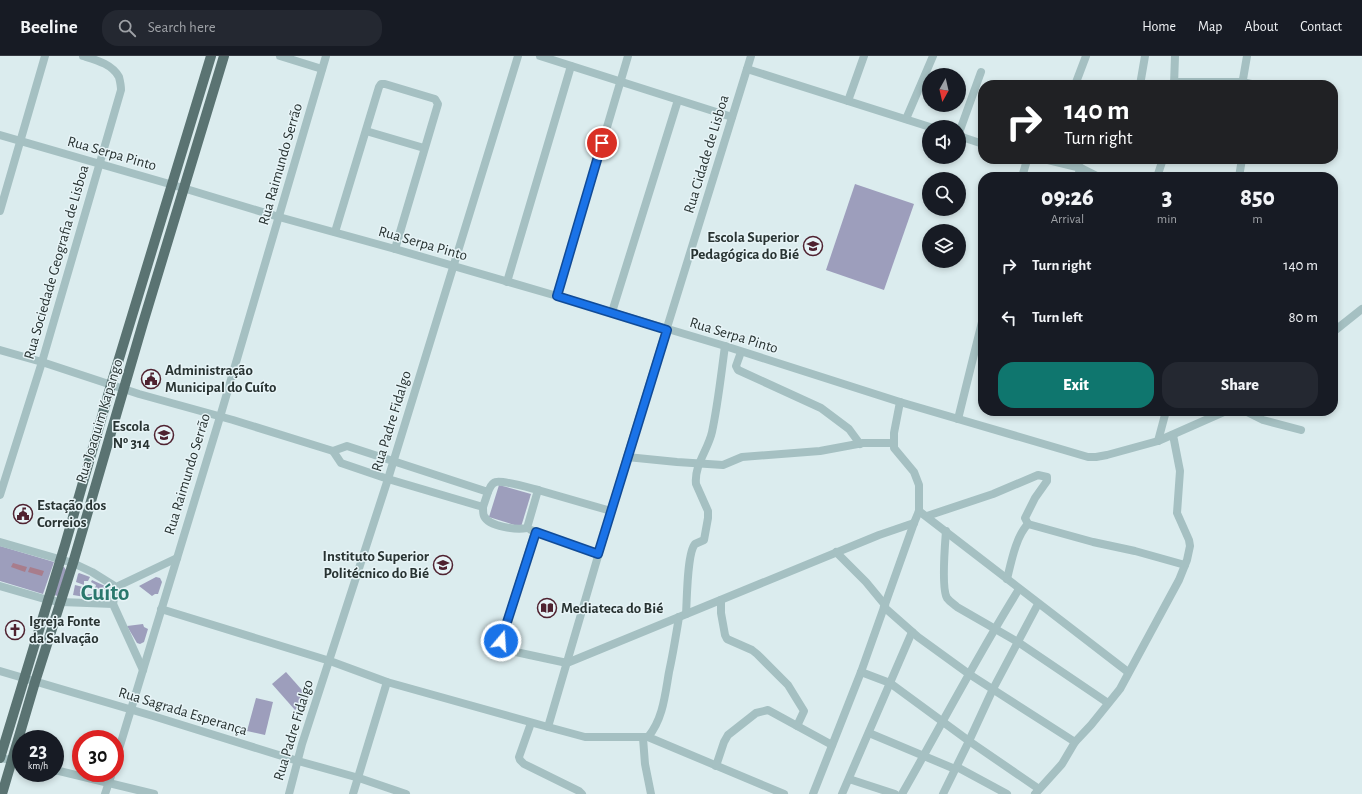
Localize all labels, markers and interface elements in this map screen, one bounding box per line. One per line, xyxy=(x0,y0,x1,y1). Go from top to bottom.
search box xyxy=(102,10,382,46)
icon: search xyxy=(116,17,138,39)
text: Beeline xyxy=(20,18,78,37)
text: Search here xyxy=(148,20,216,35)
text: Home xyxy=(1142,20,1176,34)
text: Map xyxy=(1198,20,1222,34)
text: About xyxy=(1244,20,1278,34)
text: Contact xyxy=(1300,20,1342,34)
north arrow xyxy=(922,68,966,112)
map controls xyxy=(922,68,966,268)
street label: Rua Cidade de Lisboa xyxy=(681,93,732,215)
icon: right xyxy=(998,96,1050,148)
text: 140 m xyxy=(1064,97,1130,125)
street label: Rua Raimundo Serrão xyxy=(256,101,305,227)
button: sound xyxy=(922,120,966,164)
pin xyxy=(585,126,619,160)
text: Turn right xyxy=(1064,130,1133,148)
icon: arrive xyxy=(591,132,613,154)
street label: Rua Serpa Pinto xyxy=(66,134,158,173)
street label: Rua Sociedade Geografia de Lisboa xyxy=(22,163,91,361)
button: search xyxy=(922,172,966,216)
text: 09:26 xyxy=(1041,186,1094,210)
text: 3 xyxy=(1162,186,1172,210)
text: 850 xyxy=(1240,186,1275,210)
text: Arrival xyxy=(1051,213,1084,226)
text: min xyxy=(1157,213,1177,226)
text: m xyxy=(1252,213,1263,226)
street label: Rua Serpa Pinto xyxy=(377,224,469,263)
button: layers xyxy=(922,224,966,268)
place label: Escola Superior Pedagógica do Bié xyxy=(690,230,800,262)
school or university icon: Escola Superior Pedagógica do Bié xyxy=(802,235,824,257)
icon: right xyxy=(998,255,1020,277)
text: Turn right xyxy=(1032,258,1091,273)
text: 140 m xyxy=(1283,258,1318,273)
icon: left xyxy=(998,307,1020,329)
text: Turn left xyxy=(1032,310,1083,325)
text: 80 m xyxy=(1288,310,1318,325)
street label: Rua Serpa Pinto xyxy=(688,315,780,356)
street label: Rua Joaquim Kapango xyxy=(73,357,125,485)
button: Exit xyxy=(998,362,1154,408)
button: Share xyxy=(1162,362,1318,408)
place label: Administração Municipal do Cuíto xyxy=(165,363,276,395)
public building icon: Administração Municipal do Cuíto xyxy=(140,368,162,390)
street label: Rua Padre Fidalgo xyxy=(369,369,414,473)
street label: Rua Raimundo Serrão xyxy=(162,412,213,537)
place label: Escola Nº 314 xyxy=(112,419,150,451)
school or university icon: Escola Nº 314 xyxy=(153,424,175,446)
place label: Estação dos Correios xyxy=(37,498,106,530)
public building icon: Estação dos Correios xyxy=(12,503,34,525)
place label: Instituto Superior Politécnico do Bié xyxy=(323,549,430,581)
school or university icon: Instituto Superior Politécnico do Bié xyxy=(432,554,454,576)
district label: Cuíto xyxy=(81,582,129,605)
library icon: Mediateca do Bié xyxy=(536,597,558,619)
place label: Mediateca do Bié xyxy=(561,601,663,616)
place label: Igreja Fonte da Salvação xyxy=(29,614,100,646)
church icon: Igreja Fonte da Salvação xyxy=(4,619,26,641)
position arrow xyxy=(480,620,522,662)
street label: Rua Padre Fidalgo xyxy=(271,678,316,782)
street label: Rua Sagrada Esperança xyxy=(117,685,249,738)
speed limit sign: 30 xyxy=(72,730,124,782)
text: 23 xyxy=(29,741,47,761)
text: km/h xyxy=(28,761,48,771)

